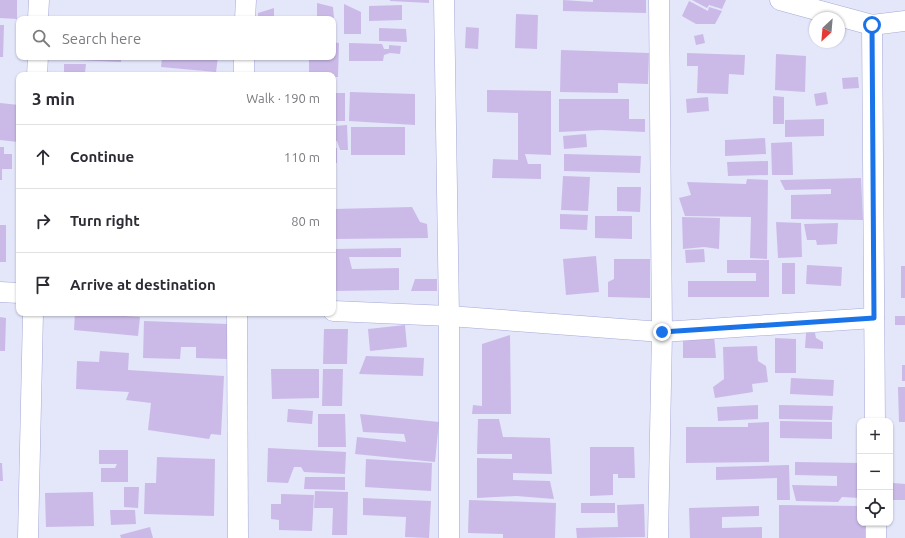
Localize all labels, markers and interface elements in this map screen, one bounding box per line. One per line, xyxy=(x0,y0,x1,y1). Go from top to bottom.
north arrow xyxy=(809,12,845,48)
search box xyxy=(16,16,336,60)
route start xyxy=(863,16,881,34)
icon: search xyxy=(30,27,52,49)
text: Search here xyxy=(62,30,141,47)
text: 3 min xyxy=(32,89,75,108)
text: Walk · 190 m xyxy=(246,91,320,105)
icon: ahead xyxy=(32,146,54,168)
text: Continue xyxy=(70,148,134,165)
text: 110 m xyxy=(284,150,320,164)
icon: right xyxy=(32,210,54,232)
text: Turn right xyxy=(70,212,140,229)
text: 80 m xyxy=(291,214,320,228)
icon: arrive xyxy=(32,274,54,296)
text: Arrive at destination xyxy=(70,276,216,293)
route end xyxy=(653,323,671,341)
map controls xyxy=(857,418,893,526)
button: + xyxy=(857,418,893,454)
button: − xyxy=(857,454,893,490)
button: locate xyxy=(857,490,893,526)

